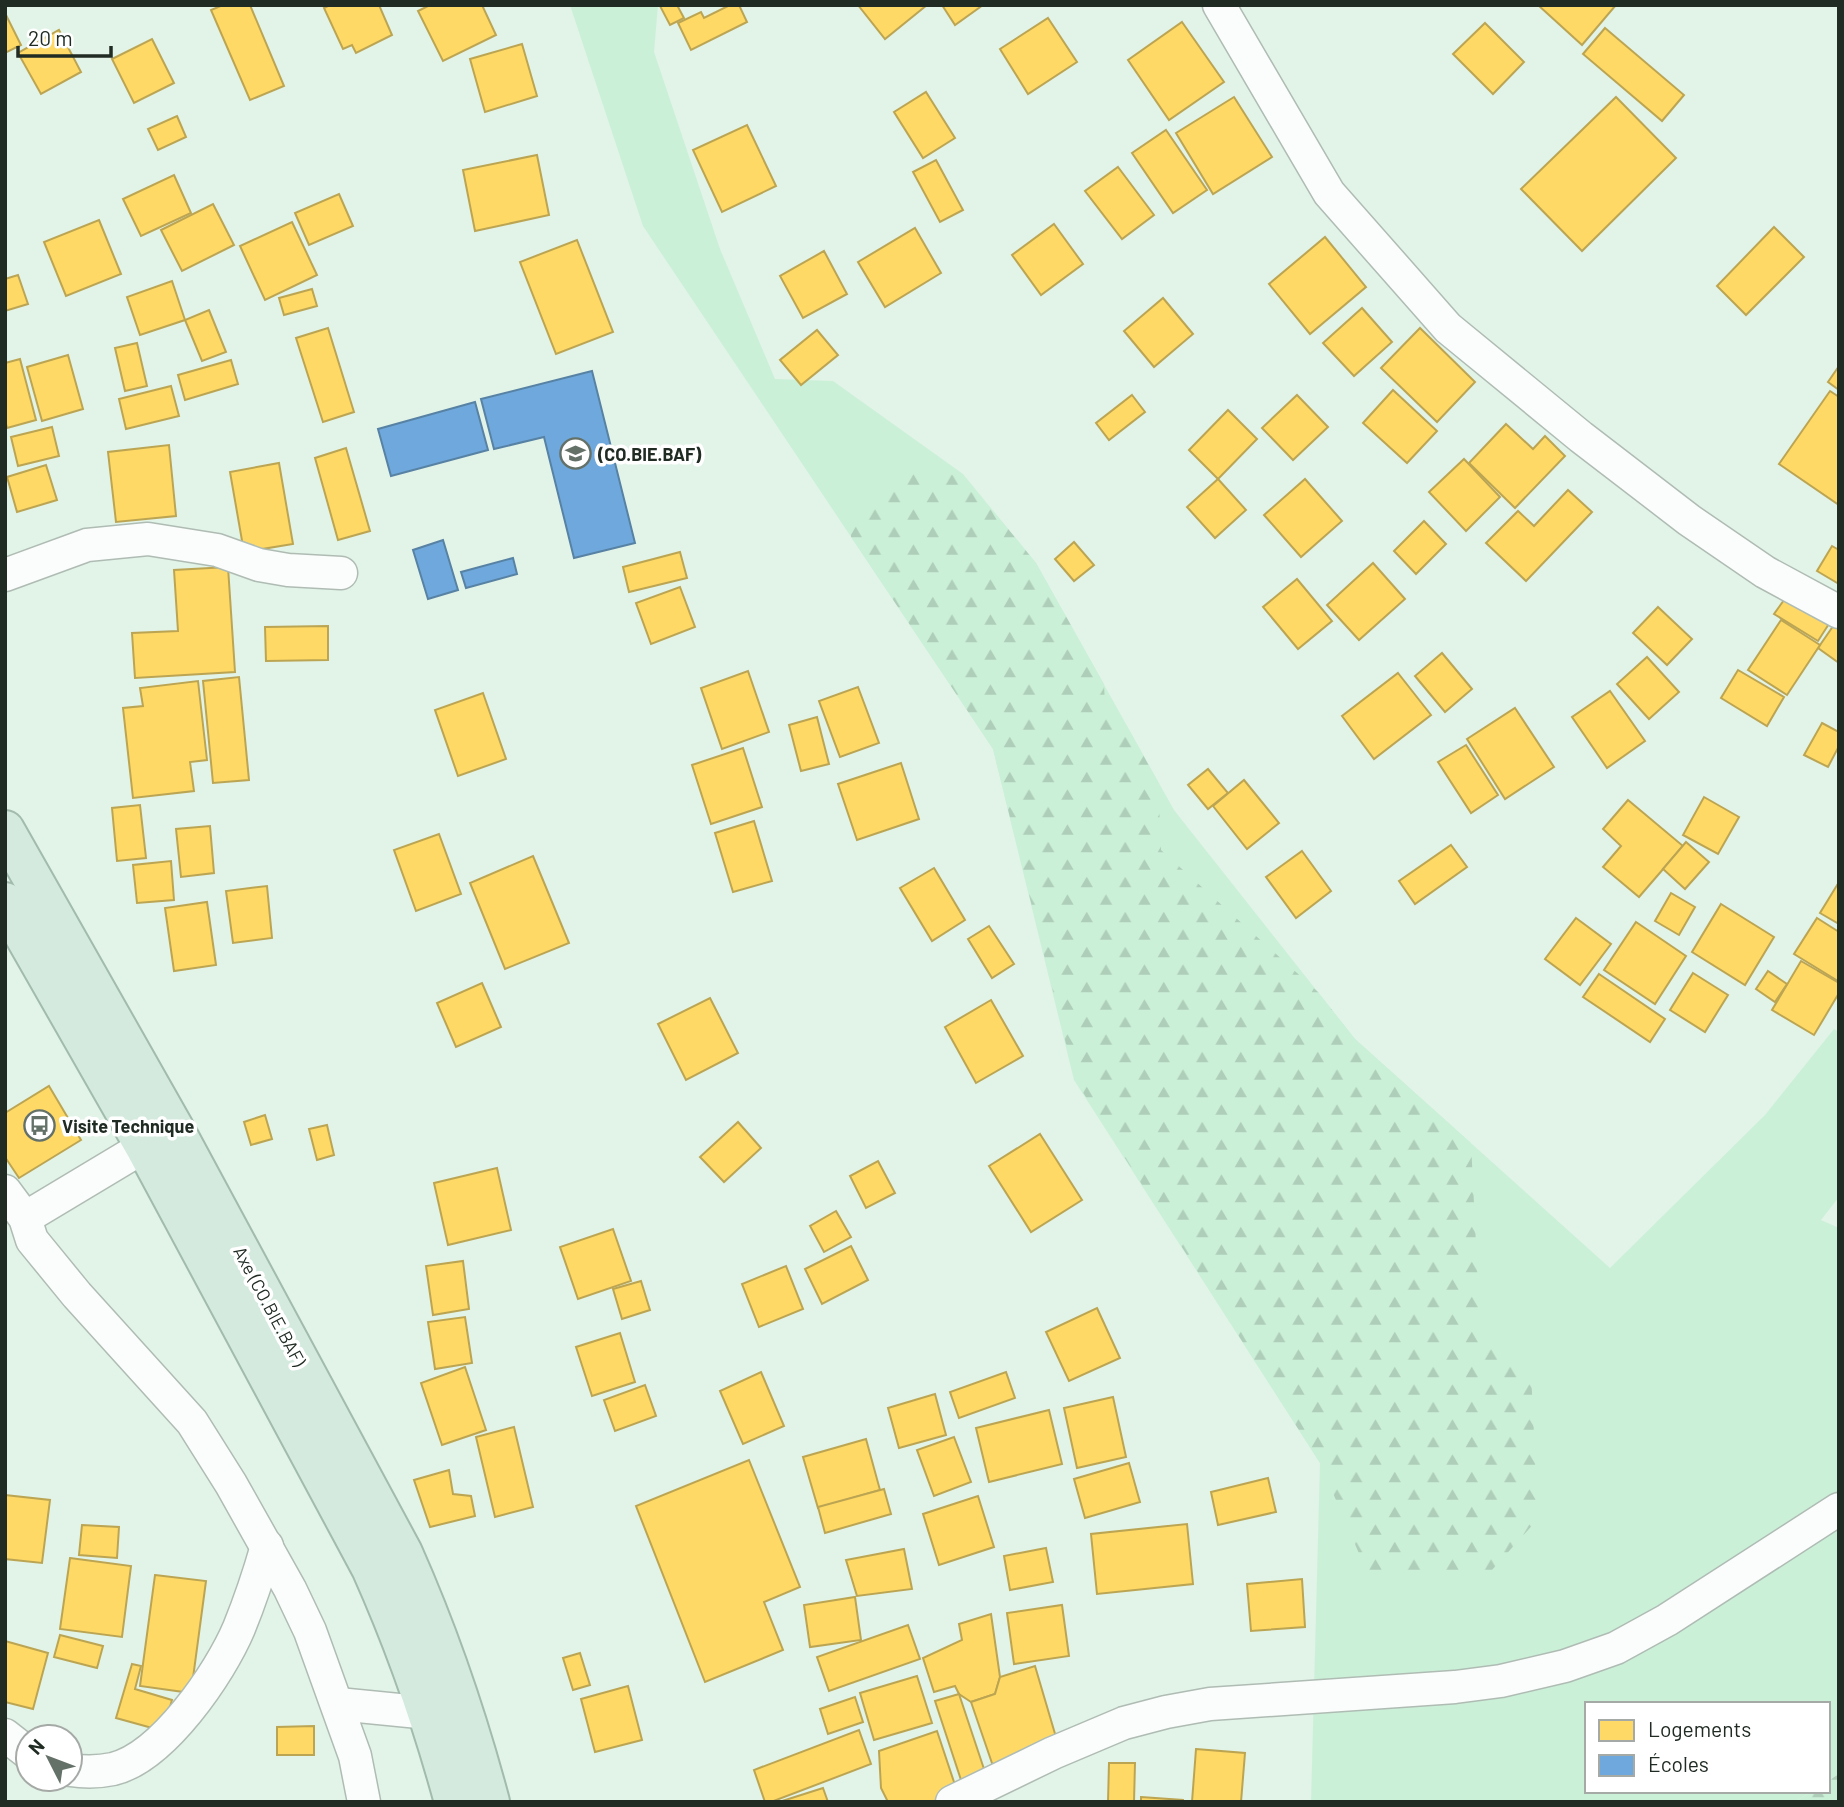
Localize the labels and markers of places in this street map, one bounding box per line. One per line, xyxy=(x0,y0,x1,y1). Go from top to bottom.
school or university icon: (CO.BIE.BAF) xyxy=(558,437,592,471)
place label: (CO.BIE.BAF) xyxy=(597,443,702,465)
bus stop icon: Visite Technique xyxy=(22,1109,56,1143)
place label: Visite Technique xyxy=(62,1115,194,1137)

